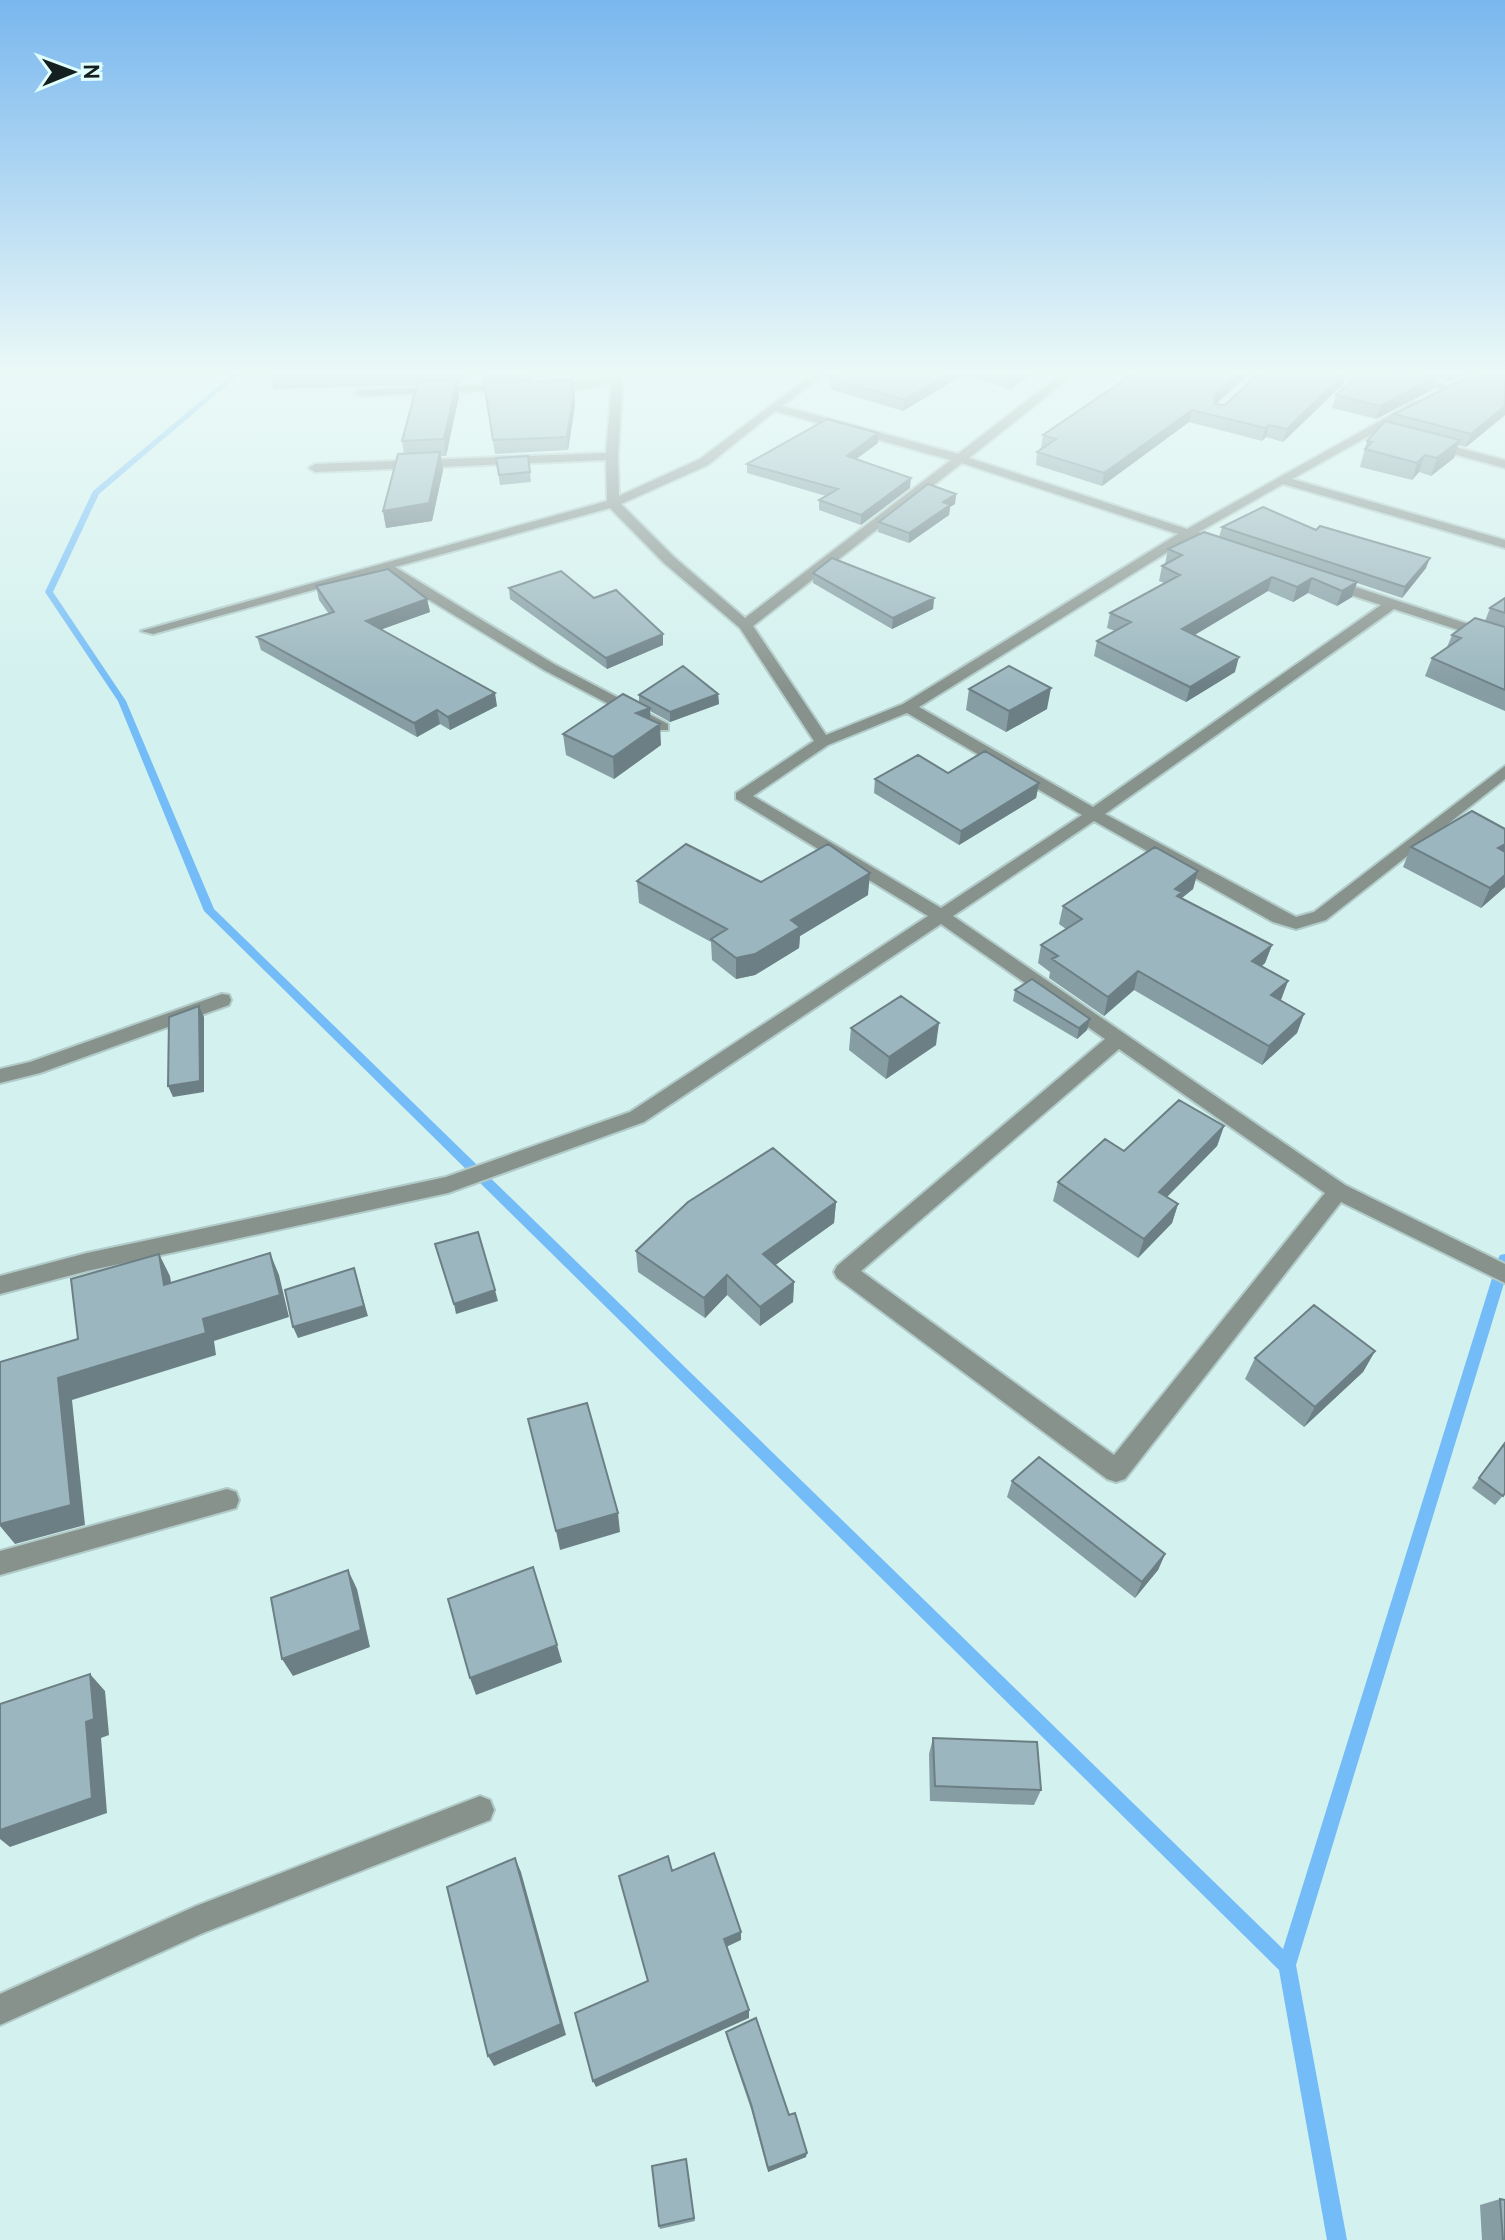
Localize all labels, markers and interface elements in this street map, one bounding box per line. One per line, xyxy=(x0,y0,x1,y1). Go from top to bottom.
north arrow xyxy=(32,32,112,112)
text: N xyxy=(78,64,105,80)

